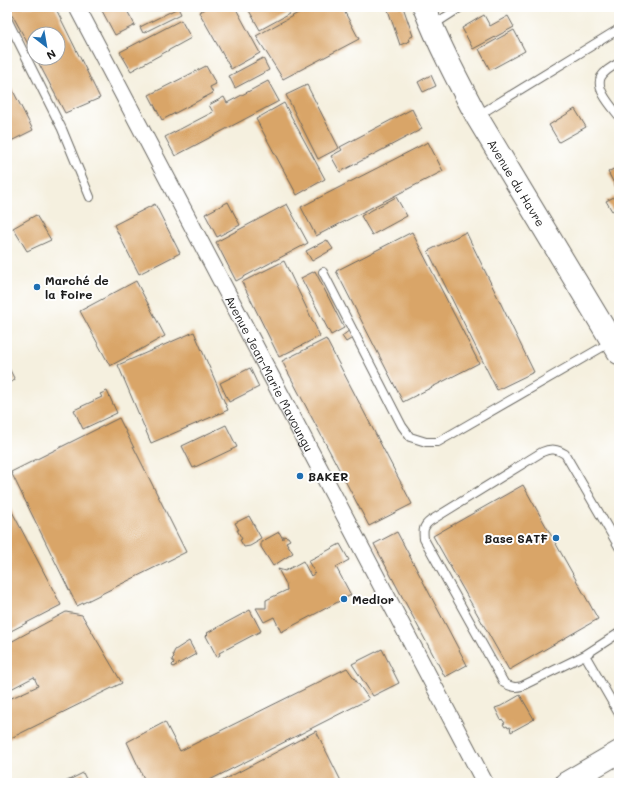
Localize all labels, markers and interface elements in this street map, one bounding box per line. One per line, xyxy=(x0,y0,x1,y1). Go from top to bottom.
north arrow xyxy=(26,26,66,66)
text: N xyxy=(44,46,59,64)
street label: Avenue du Havre xyxy=(484,136,549,230)
place label: Marché de la Foire xyxy=(45,272,109,302)
marker: Marché de la Foire xyxy=(32,282,42,292)
street label: Avenue Jean-Marie Mavoungu xyxy=(222,293,317,454)
place label: BAKER xyxy=(308,468,348,484)
marker: BAKER xyxy=(295,471,305,481)
place label: Base SATF xyxy=(484,530,548,546)
marker: Base SATF xyxy=(551,533,561,543)
place label: Medior xyxy=(352,591,394,607)
marker: Medior xyxy=(339,594,349,604)

